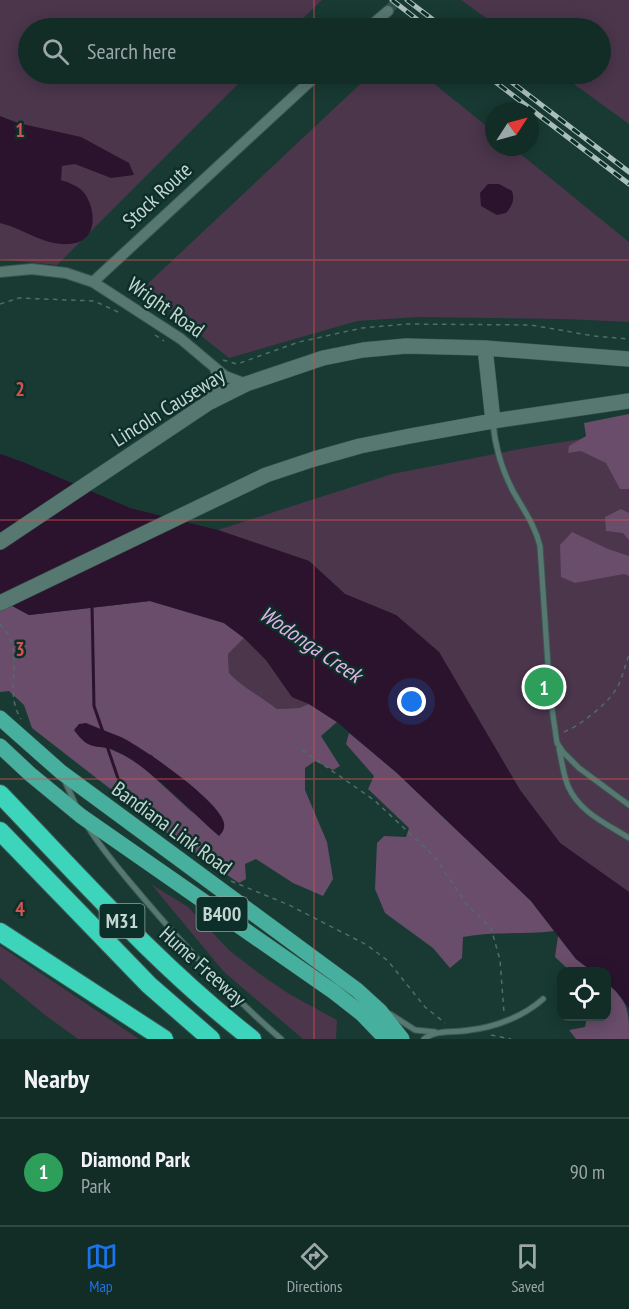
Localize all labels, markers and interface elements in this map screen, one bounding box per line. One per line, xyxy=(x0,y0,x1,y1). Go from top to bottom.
search box xyxy=(18,18,611,84)
icon: search xyxy=(39,35,72,68)
text: Search here xyxy=(87,37,176,65)
north arrow xyxy=(485,102,539,156)
text: 1 xyxy=(15,117,25,143)
street label: Stock Route xyxy=(117,156,197,234)
street label: Wright Road xyxy=(122,271,210,343)
street label: Lincoln Causeway xyxy=(106,361,230,452)
text: 2 xyxy=(15,376,25,402)
water label: Wodonga Creek xyxy=(254,600,370,690)
text: 3 xyxy=(15,636,25,662)
pin: 1 xyxy=(524,664,564,710)
your location xyxy=(397,687,426,716)
street label: Bandiana Link Road xyxy=(107,775,237,881)
text: 4 xyxy=(15,896,25,922)
road number: B400 xyxy=(196,897,248,931)
road number: M31 xyxy=(100,904,144,938)
street label: Hume Freeway xyxy=(154,920,252,1012)
map controls xyxy=(557,967,611,1021)
button: locate xyxy=(557,967,611,1021)
text: Nearby xyxy=(24,1062,89,1095)
text: Diamond Park xyxy=(81,1145,190,1173)
text: 1 xyxy=(39,1159,48,1185)
text: 90 m xyxy=(570,1159,605,1185)
text: Park xyxy=(81,1173,111,1199)
tab: Map xyxy=(85,1240,118,1296)
tab: Directions xyxy=(287,1240,342,1296)
tab: Saved xyxy=(511,1240,544,1296)

